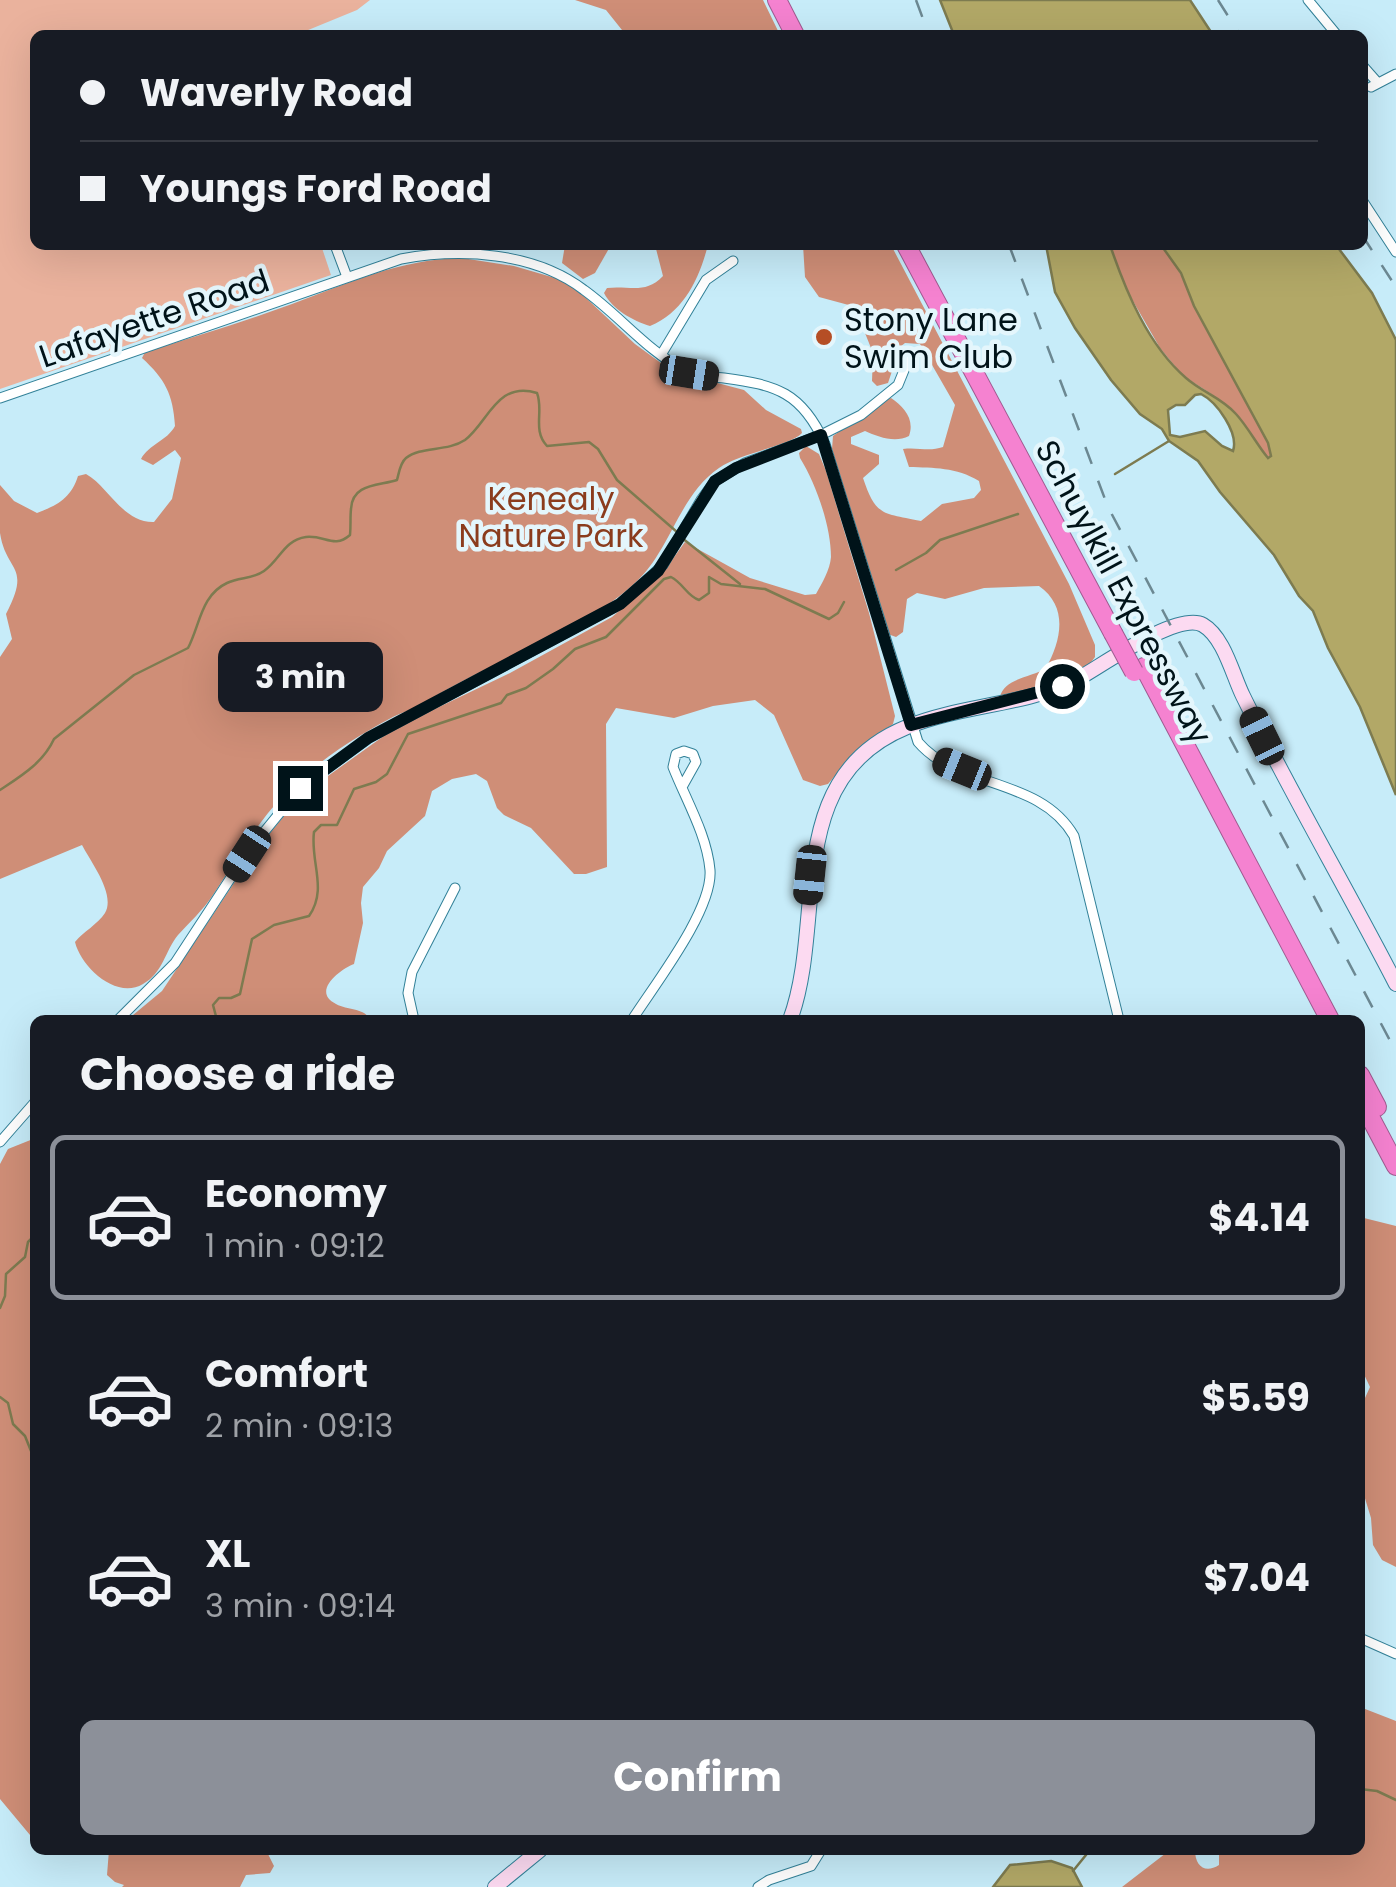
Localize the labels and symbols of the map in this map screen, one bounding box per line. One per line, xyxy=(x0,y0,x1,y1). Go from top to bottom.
street label: Lafayette Road xyxy=(33,258,275,378)
place label: Stony Lane Swim Club xyxy=(844,297,1018,379)
marker: Stony Lane Swim Club xyxy=(813,326,835,348)
car xyxy=(657,353,721,393)
street label: Schuylkill Expressway xyxy=(1025,432,1223,752)
park label: Kenealy Nature Park xyxy=(458,476,644,558)
callout: 3 min xyxy=(218,643,382,713)
route start xyxy=(1040,664,1085,709)
car xyxy=(1235,702,1289,770)
car xyxy=(929,744,995,794)
route end xyxy=(278,766,323,811)
car xyxy=(218,821,276,887)
car xyxy=(792,844,828,906)

